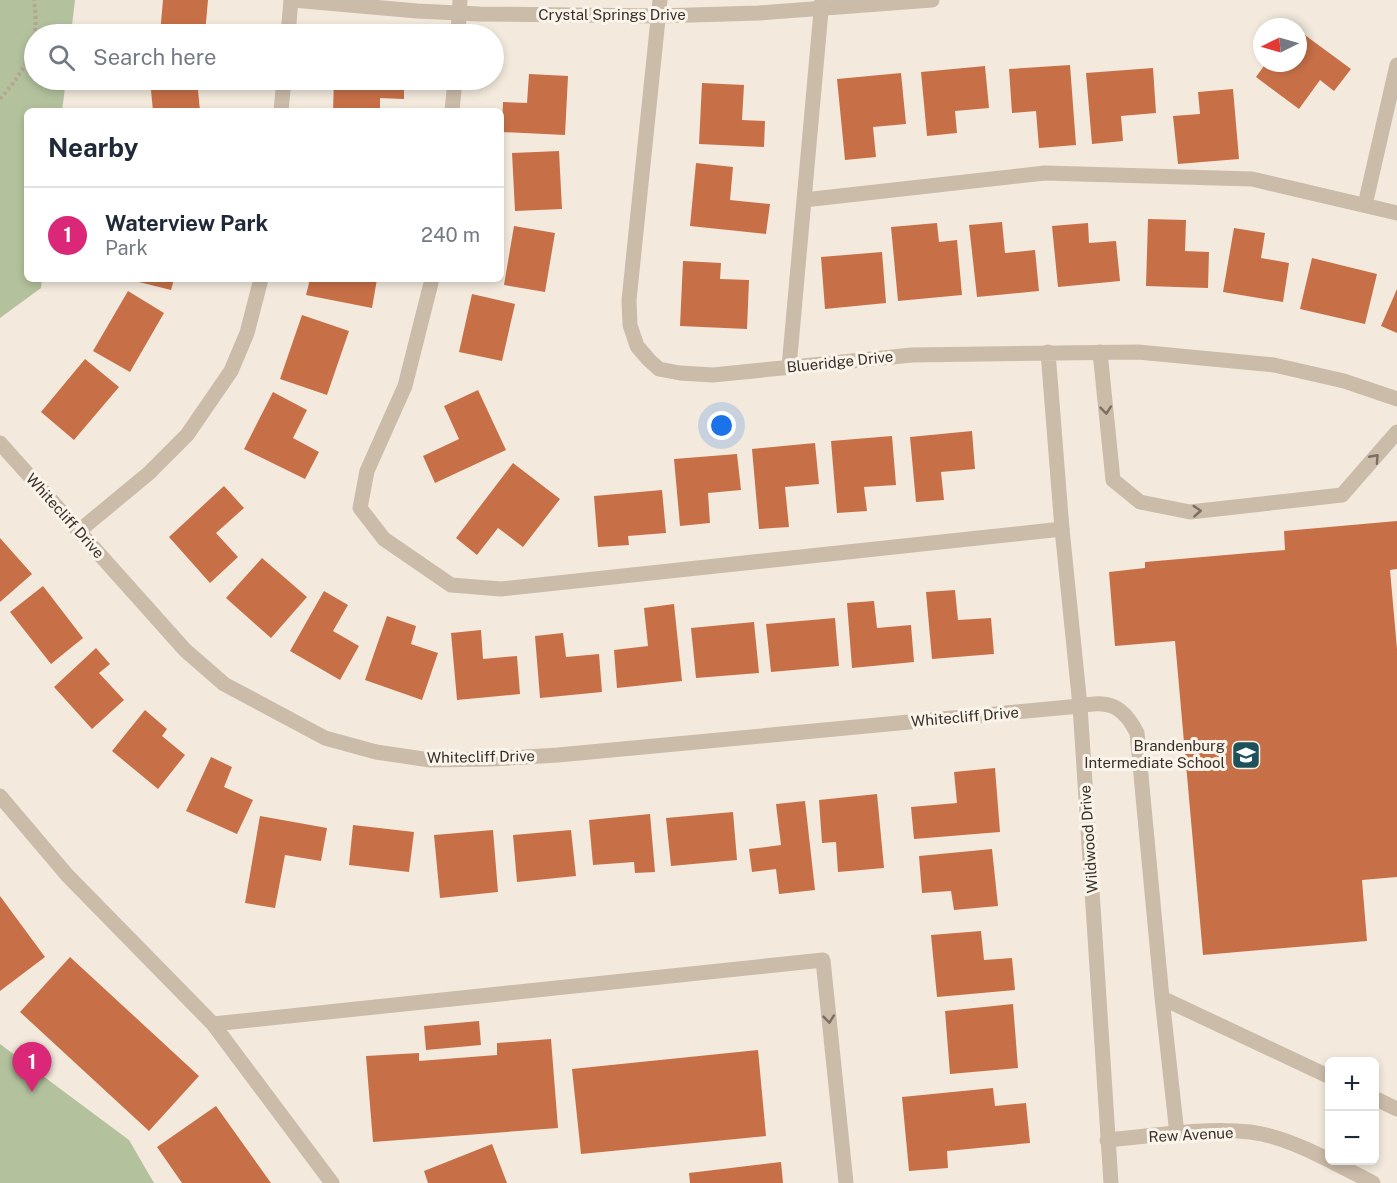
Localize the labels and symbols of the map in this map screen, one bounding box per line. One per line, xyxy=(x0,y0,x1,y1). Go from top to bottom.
street label: Crystal Springs Drive xyxy=(538,6,686,23)
north arrow xyxy=(1253,18,1307,72)
street label: Blueridge Drive xyxy=(786,347,894,376)
one-way arrow xyxy=(1099,405,1112,415)
your location xyxy=(707,411,736,440)
one-way arrow xyxy=(1368,454,1379,464)
street label: Whitecliff Drive xyxy=(23,470,108,562)
one-way arrow xyxy=(1193,504,1202,517)
street label: Whitecliff Drive xyxy=(910,703,1020,730)
place label: Brandenburg Intermediate School xyxy=(1084,737,1225,771)
school or university icon: Brandenburg Intermediate School xyxy=(1230,739,1262,771)
street label: Whitecliff Drive xyxy=(427,747,535,766)
street label: Wildwood Drive xyxy=(1076,784,1101,894)
one-way arrow xyxy=(822,1014,835,1023)
pin: 1 xyxy=(12,1042,51,1092)
street label: Rew Avenue xyxy=(1148,1124,1234,1145)

